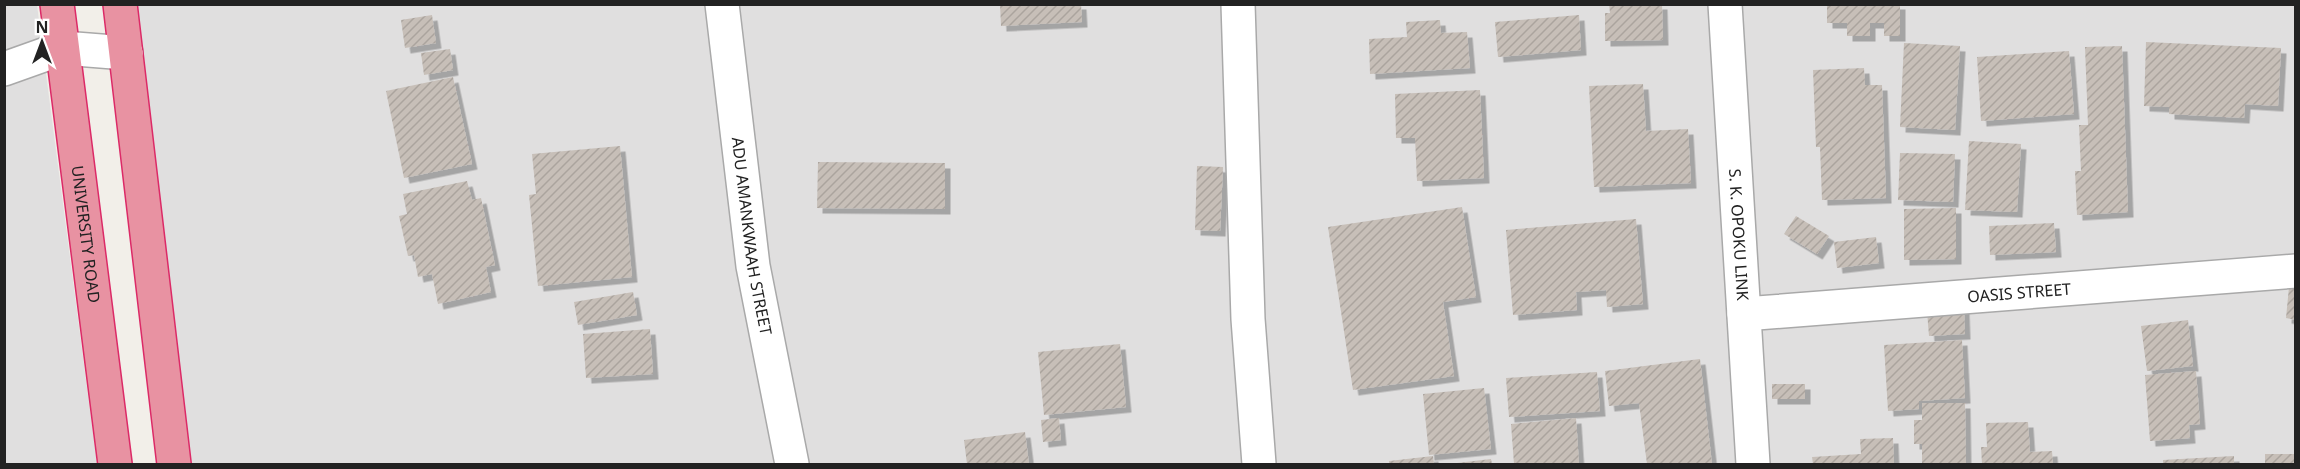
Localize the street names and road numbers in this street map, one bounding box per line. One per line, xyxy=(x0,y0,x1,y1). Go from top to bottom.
street label: ADU AMANKWAAH STREET xyxy=(727,136,777,337)
street label: UNIVERSITY ROAD xyxy=(66,164,106,304)
street label: S. K. OPOKU LINK xyxy=(1724,168,1754,301)
street label: OASIS STREET xyxy=(1966,278,2072,308)

